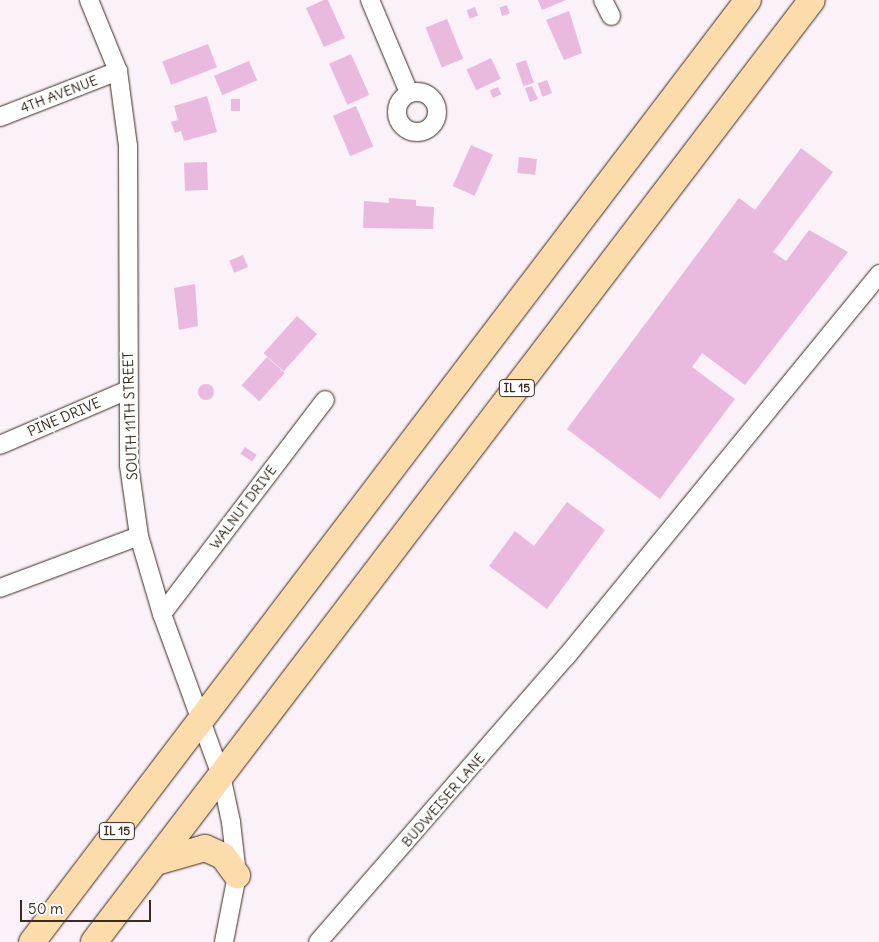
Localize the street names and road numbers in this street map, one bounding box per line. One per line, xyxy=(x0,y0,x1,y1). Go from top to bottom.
street label: 4TH AVENUE xyxy=(18,72,100,116)
street label: SOUTH 11TH STREET xyxy=(119,352,141,480)
road number: IL 15 xyxy=(498,378,536,398)
street label: PINE DRIVE xyxy=(25,394,103,440)
street label: WALNUT DRIVE xyxy=(206,462,280,552)
street label: BUDWEISER LANE xyxy=(398,750,488,850)
road number: IL 15 xyxy=(98,821,136,840)

